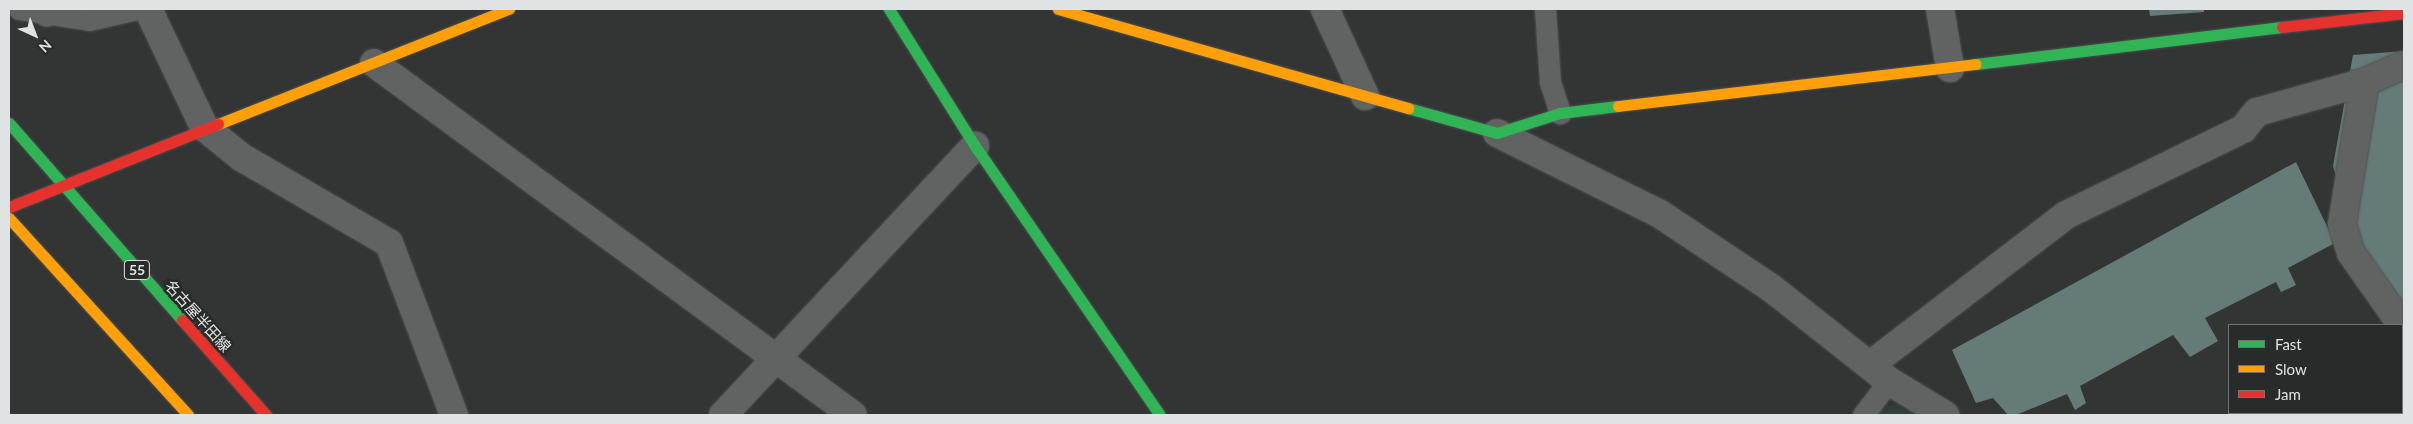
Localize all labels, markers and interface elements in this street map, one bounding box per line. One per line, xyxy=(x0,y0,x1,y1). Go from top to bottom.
north arrow xyxy=(10,10,60,60)
text: N xyxy=(36,36,55,56)
road number: 55 xyxy=(123,258,151,282)
street label: 名古屋半田線 xyxy=(161,277,235,355)
legend xyxy=(2228,324,2403,414)
text: Fast xyxy=(2275,335,2302,353)
text: Slow xyxy=(2275,360,2307,378)
text: Jam xyxy=(2275,385,2301,403)

